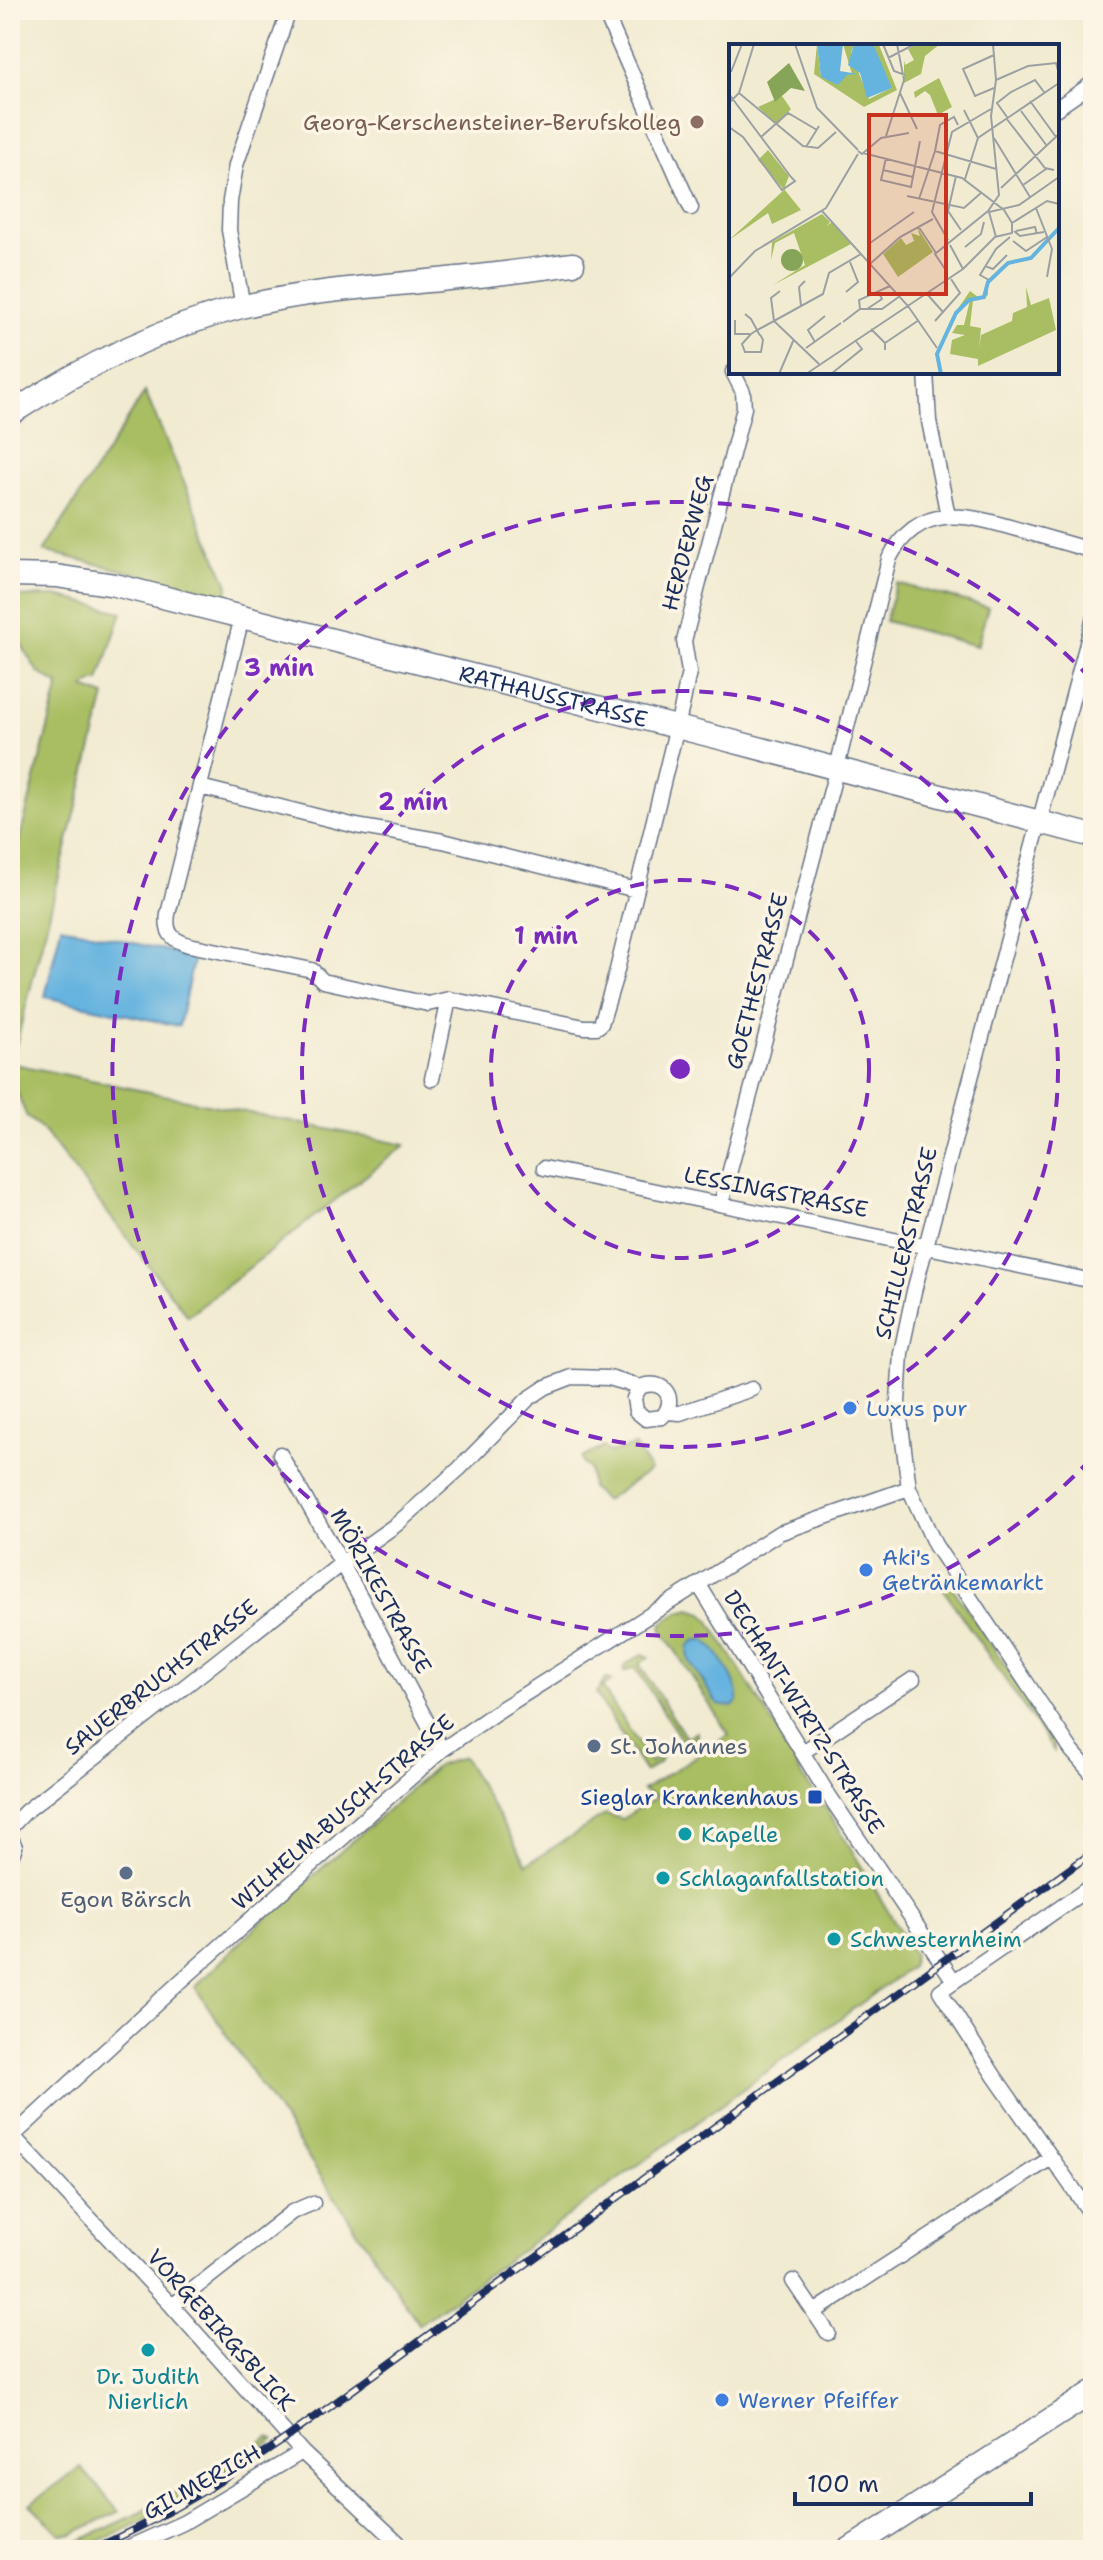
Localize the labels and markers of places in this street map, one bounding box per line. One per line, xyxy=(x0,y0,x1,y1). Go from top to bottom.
place label: Georg-Kerschensteiner-Berufskolleg xyxy=(303,108,681,137)
marker: Georg-Kerschensteiner-Berufskolleg xyxy=(688,113,706,131)
centre of rings xyxy=(666,1055,694,1083)
place label: Luxus pur xyxy=(866,1394,968,1423)
marker: Luxus pur xyxy=(841,1399,859,1417)
place label: Aki's Getränkemarkt xyxy=(882,1543,1044,1597)
marker: Aki's Getränkemarkt xyxy=(857,1561,875,1579)
place label: St. Johannes xyxy=(610,1732,748,1761)
marker: St. Johannes xyxy=(585,1737,603,1755)
place label: Sieglar Krankenhaus xyxy=(580,1783,799,1812)
marker: Sieglar Krankenhaus xyxy=(806,1788,824,1806)
place label: Kapelle xyxy=(701,1820,778,1849)
marker: Kapelle xyxy=(676,1825,694,1843)
marker: Egon Bärsch xyxy=(117,1864,135,1882)
place label: Schlaganfallstation xyxy=(679,1864,884,1893)
marker: Schlaganfallstation xyxy=(654,1869,672,1887)
place label: Egon Bärsch xyxy=(60,1885,192,1914)
place label: Schwesternheim xyxy=(850,1925,1022,1954)
marker: Schwesternheim xyxy=(825,1930,843,1948)
marker: Dr. Judith Nierlich xyxy=(139,2341,157,2359)
place label: Dr. Judith Nierlich xyxy=(96,2362,200,2416)
place label: Werner Pfeiffer xyxy=(738,2386,899,2415)
marker: Werner Pfeiffer xyxy=(713,2391,731,2409)

